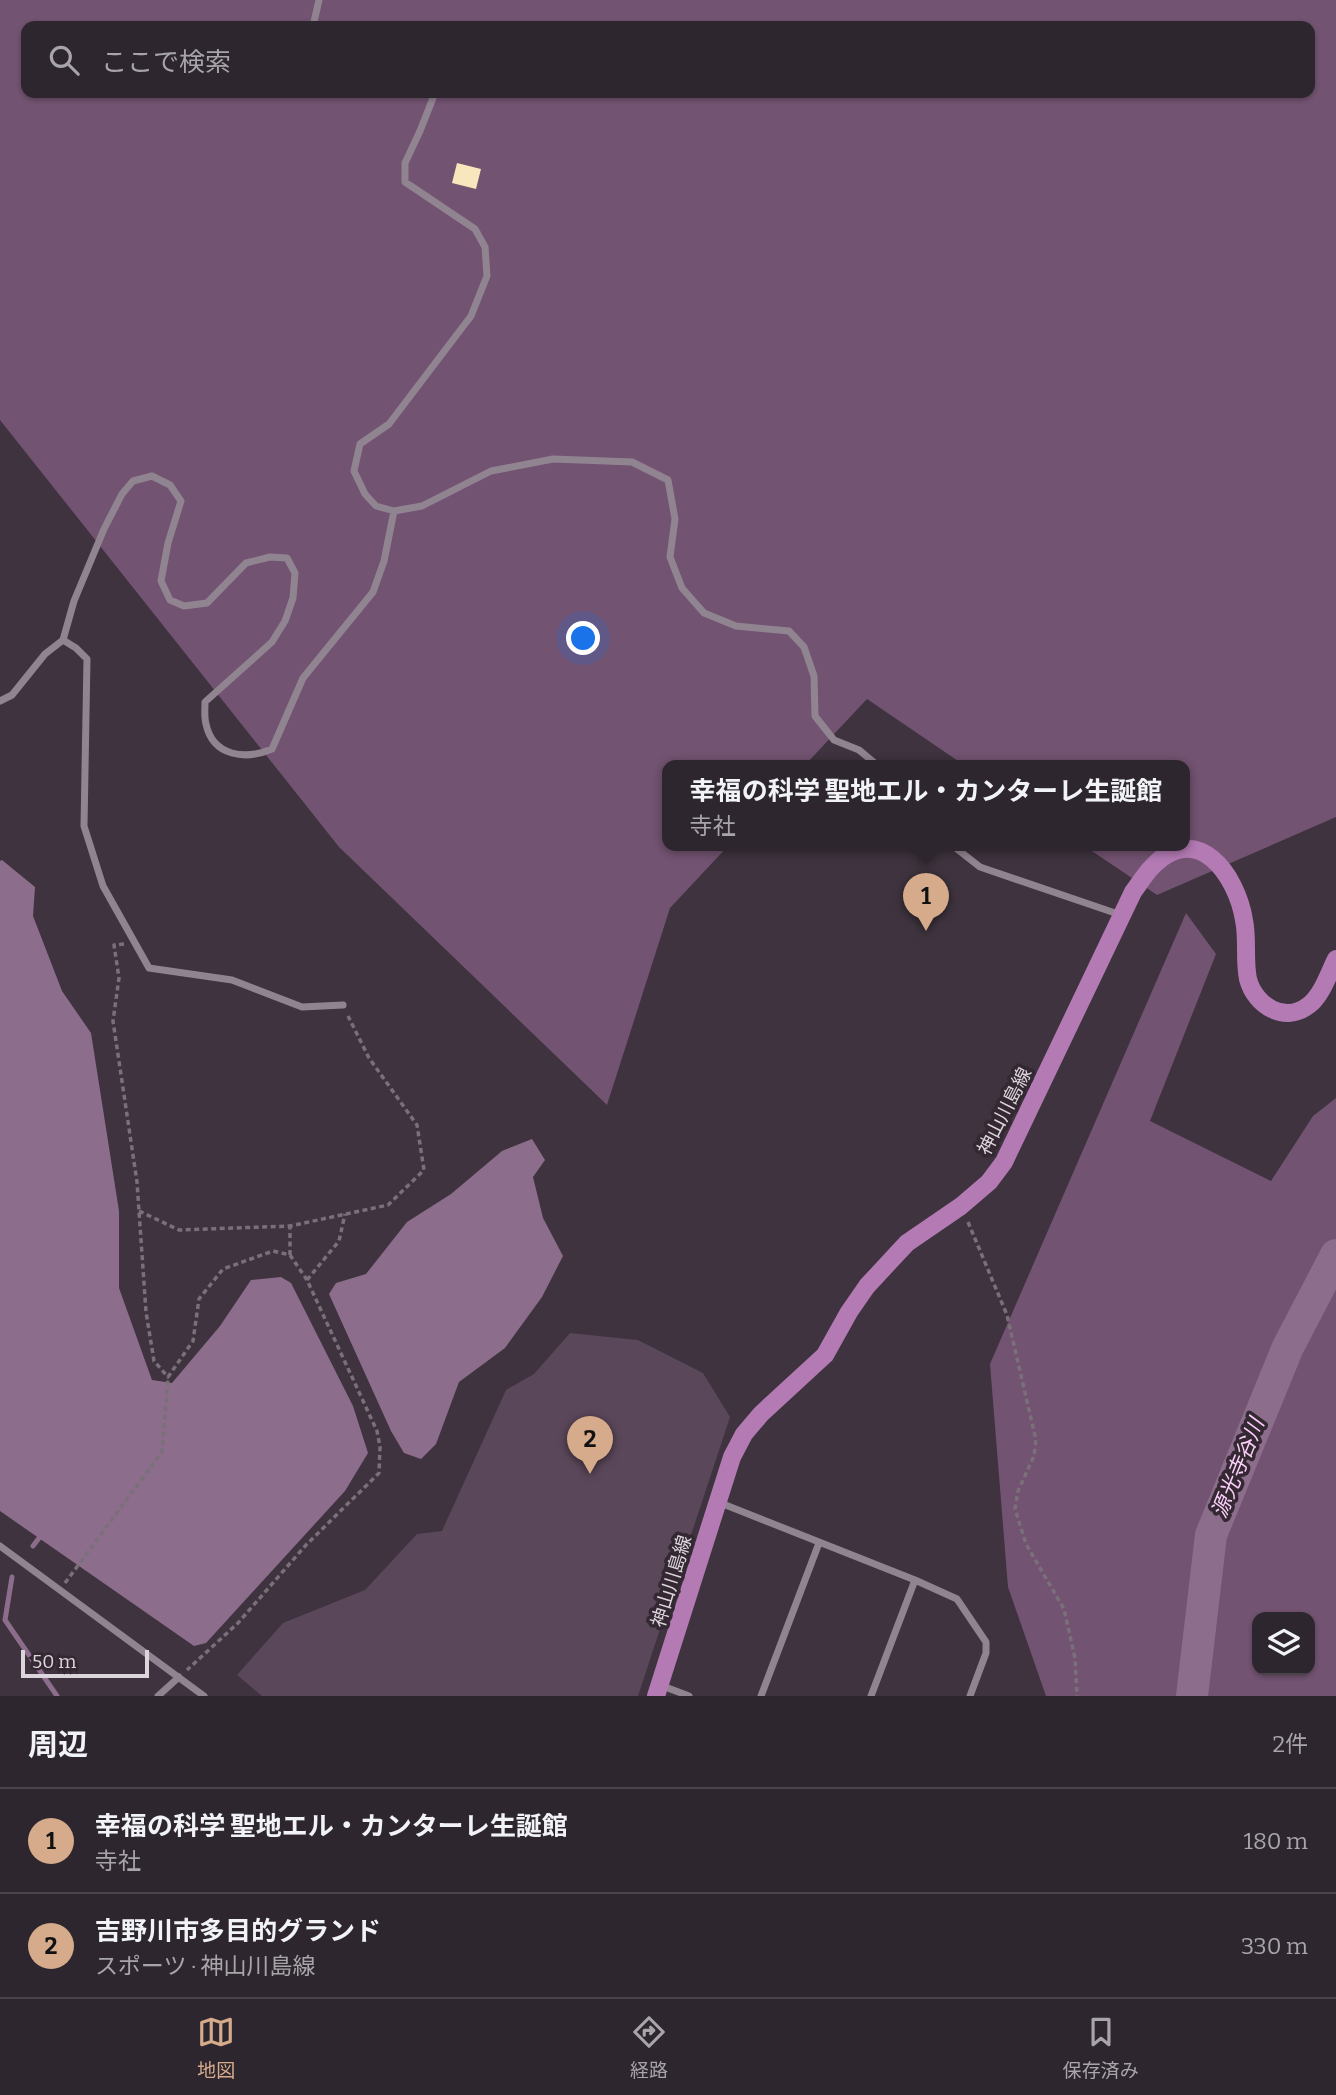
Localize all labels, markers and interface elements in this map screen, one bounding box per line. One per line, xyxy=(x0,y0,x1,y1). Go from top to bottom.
search box xyxy=(21,21,1315,98)
icon: search xyxy=(45,41,83,79)
text: ここで検索 xyxy=(101,47,231,78)
your location xyxy=(566,621,600,655)
popup xyxy=(662,760,1190,851)
text: 幸福の科学 聖地エル・カンターレ生誕館 xyxy=(690,776,1162,807)
text: 寺社 xyxy=(690,812,736,840)
pin: 1 xyxy=(903,873,949,931)
street label: 神山川島線 xyxy=(973,1064,1036,1159)
water label: 源光寺谷川 xyxy=(1206,1413,1270,1522)
pin: 2 xyxy=(567,1416,613,1474)
street label: 神山川島線 xyxy=(647,1532,696,1630)
map controls xyxy=(1252,1612,1315,1675)
button: layers xyxy=(1252,1612,1315,1675)
scale bar xyxy=(21,1647,149,1679)
text: 50 m xyxy=(32,1650,76,1673)
text: 周辺 xyxy=(28,1727,88,1763)
text: 2件 xyxy=(1272,1730,1308,1758)
text: 幸福の科学 聖地エル・カンターレ生誕館 xyxy=(95,1811,568,1842)
text: 1 xyxy=(46,1827,56,1855)
text: 180 m xyxy=(1244,1827,1308,1855)
text: 寺社 xyxy=(95,1847,141,1875)
text: 吉野川市多目的グランド xyxy=(95,1916,381,1947)
text: 2 xyxy=(45,1932,57,1960)
text: 330 m xyxy=(1241,1932,1308,1960)
text: スポーツ · 神山川島線 xyxy=(95,1952,316,1980)
tab: 地図 xyxy=(197,2013,235,2082)
tab: 経路 xyxy=(630,2013,668,2082)
tab: 保存済み xyxy=(1063,2013,1139,2082)

